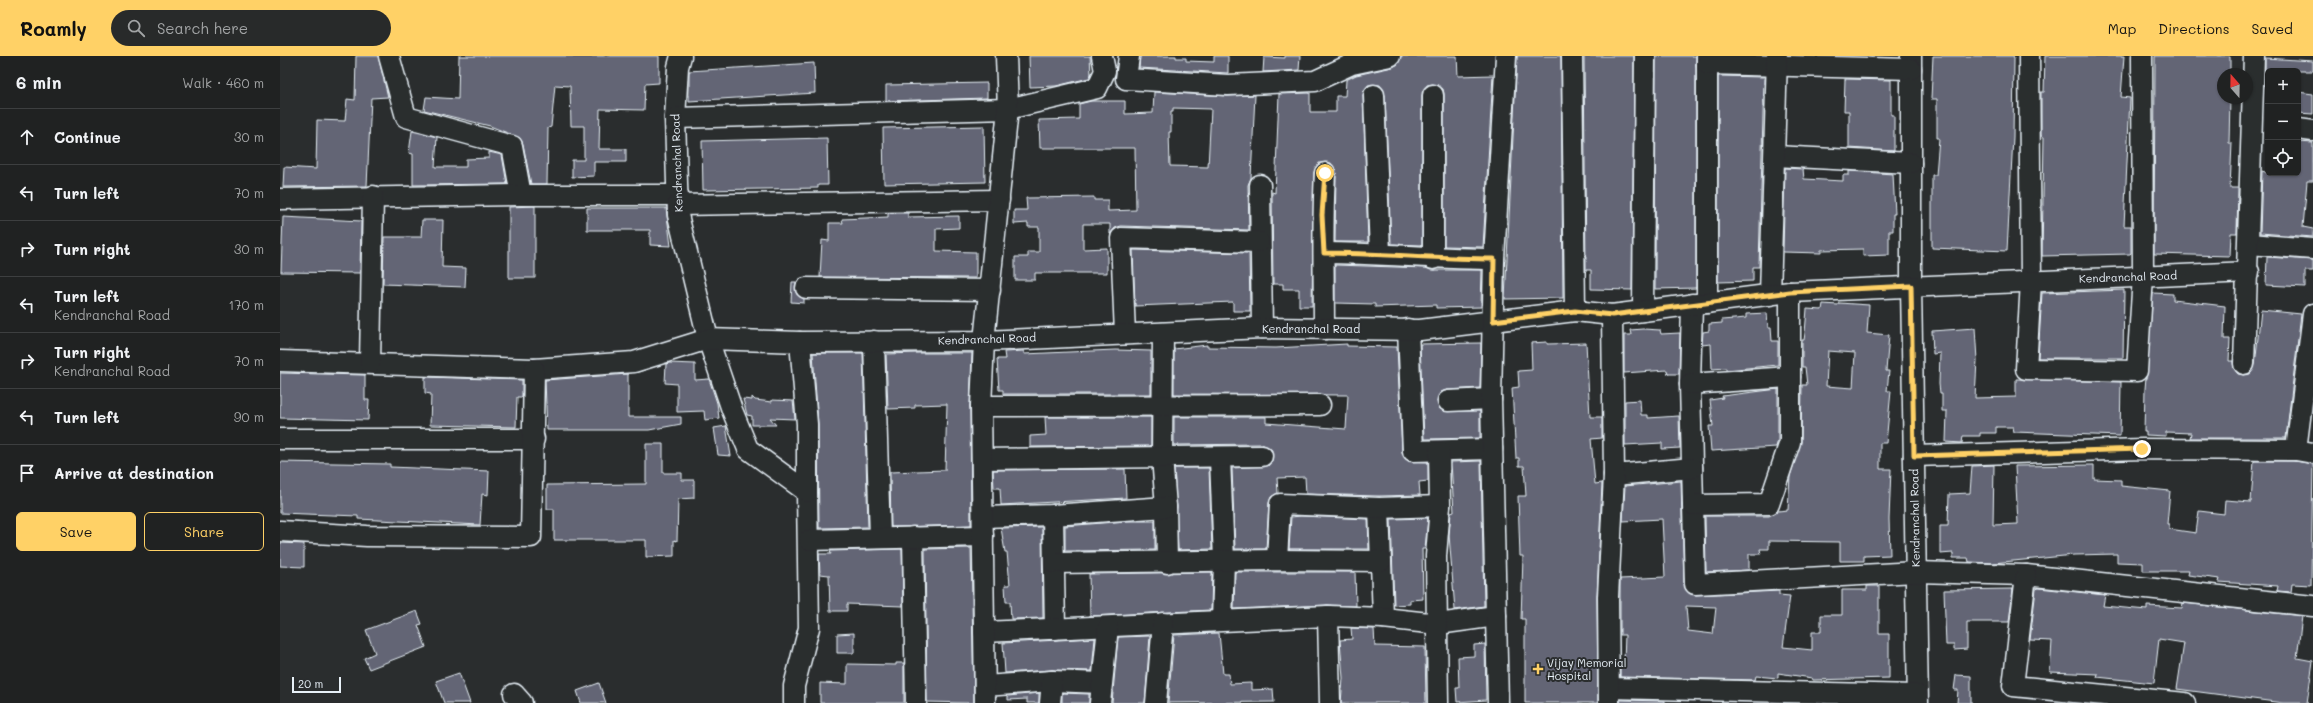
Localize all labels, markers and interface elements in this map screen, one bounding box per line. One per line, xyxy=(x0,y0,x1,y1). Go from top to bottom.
search box xyxy=(111,10,391,46)
text: Roamly xyxy=(20,16,87,41)
icon: search xyxy=(125,17,147,39)
text: Search here xyxy=(157,18,248,38)
text: Map xyxy=(2108,19,2136,38)
text: Directions xyxy=(2158,19,2229,38)
text: Saved xyxy=(2251,19,2293,38)
north arrow xyxy=(2217,68,2253,104)
map controls xyxy=(2265,68,2301,176)
button: + xyxy=(2265,68,2301,104)
text: 6 min xyxy=(16,71,61,93)
text: Walk · 460 m xyxy=(182,74,264,91)
button: − xyxy=(2265,104,2301,140)
street label: Kendranchal Road xyxy=(667,114,686,212)
icon: ahead xyxy=(16,126,38,148)
text: Continue xyxy=(54,127,121,147)
text: 30 m xyxy=(234,128,264,145)
button: locate xyxy=(2265,140,2301,176)
route start xyxy=(1316,164,1334,182)
icon: left xyxy=(16,182,38,204)
text: Turn left xyxy=(54,183,119,203)
text: 70 m xyxy=(234,184,264,201)
icon: right xyxy=(16,238,38,260)
text: Turn right xyxy=(54,239,131,259)
text: 30 m xyxy=(234,240,264,257)
street label: Kendranchal Road xyxy=(2079,267,2177,286)
text: Turn left xyxy=(54,286,119,306)
icon: left xyxy=(16,294,38,316)
text: 170 m xyxy=(228,296,264,313)
text: Kendranchal Road xyxy=(54,306,170,323)
street label: Kendranchal Road xyxy=(1262,321,1360,336)
street label: Kendranchal Road xyxy=(938,329,1036,348)
text: Turn right xyxy=(54,342,131,362)
icon: right xyxy=(16,350,38,372)
text: 70 m xyxy=(234,352,264,369)
text: Kendranchal Road xyxy=(54,362,170,379)
icon: left xyxy=(16,406,38,428)
text: Turn left xyxy=(54,407,119,427)
text: 90 m xyxy=(234,408,264,425)
route end xyxy=(2133,440,2151,458)
icon: arrive xyxy=(16,462,38,484)
text: Arrive at destination xyxy=(54,463,214,483)
street label: Kendranchal Road xyxy=(1906,469,1923,567)
button: Save xyxy=(16,512,136,551)
button: Share xyxy=(144,512,264,551)
place label: Vijay Memorial Hospital xyxy=(1547,655,1627,683)
marker: Vijay Memorial Hospital xyxy=(1532,663,1544,675)
scale bar xyxy=(292,675,341,694)
text: 20 m xyxy=(298,676,323,691)

